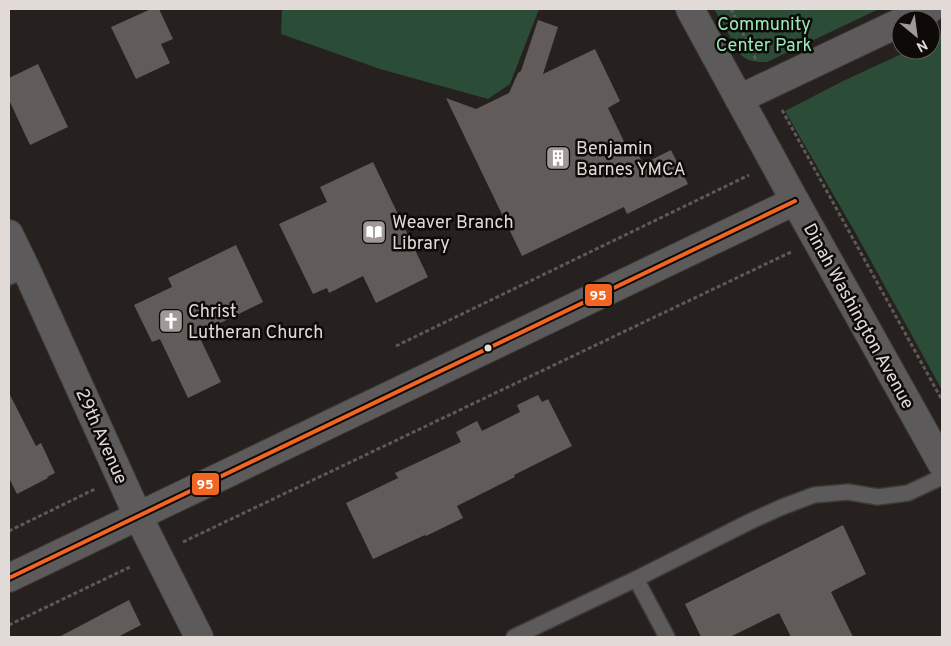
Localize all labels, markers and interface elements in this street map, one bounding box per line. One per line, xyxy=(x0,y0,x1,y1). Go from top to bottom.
north arrow xyxy=(891,10,941,60)
park label: Community Center Park xyxy=(716,14,812,58)
text: N xyxy=(913,35,930,55)
place label: Benjamin Barnes YMCA xyxy=(576,138,686,182)
building icon: Benjamin Barnes YMCA xyxy=(545,145,571,171)
place label: Weaver Branch Library xyxy=(392,212,514,256)
library icon: Weaver Branch Library xyxy=(361,219,387,245)
street label: Dinah Washington Avenue xyxy=(797,220,918,414)
line badge: 95 xyxy=(584,283,613,307)
text: 95 xyxy=(589,288,607,305)
place label: Christ Lutheran Church xyxy=(188,301,323,345)
church icon: Christ Lutheran Church xyxy=(158,308,184,334)
unlabelled marker xyxy=(483,343,493,353)
street label: 29th Avenue xyxy=(69,385,132,488)
line badge: 95 xyxy=(191,472,220,496)
text: 95 xyxy=(196,477,214,494)

